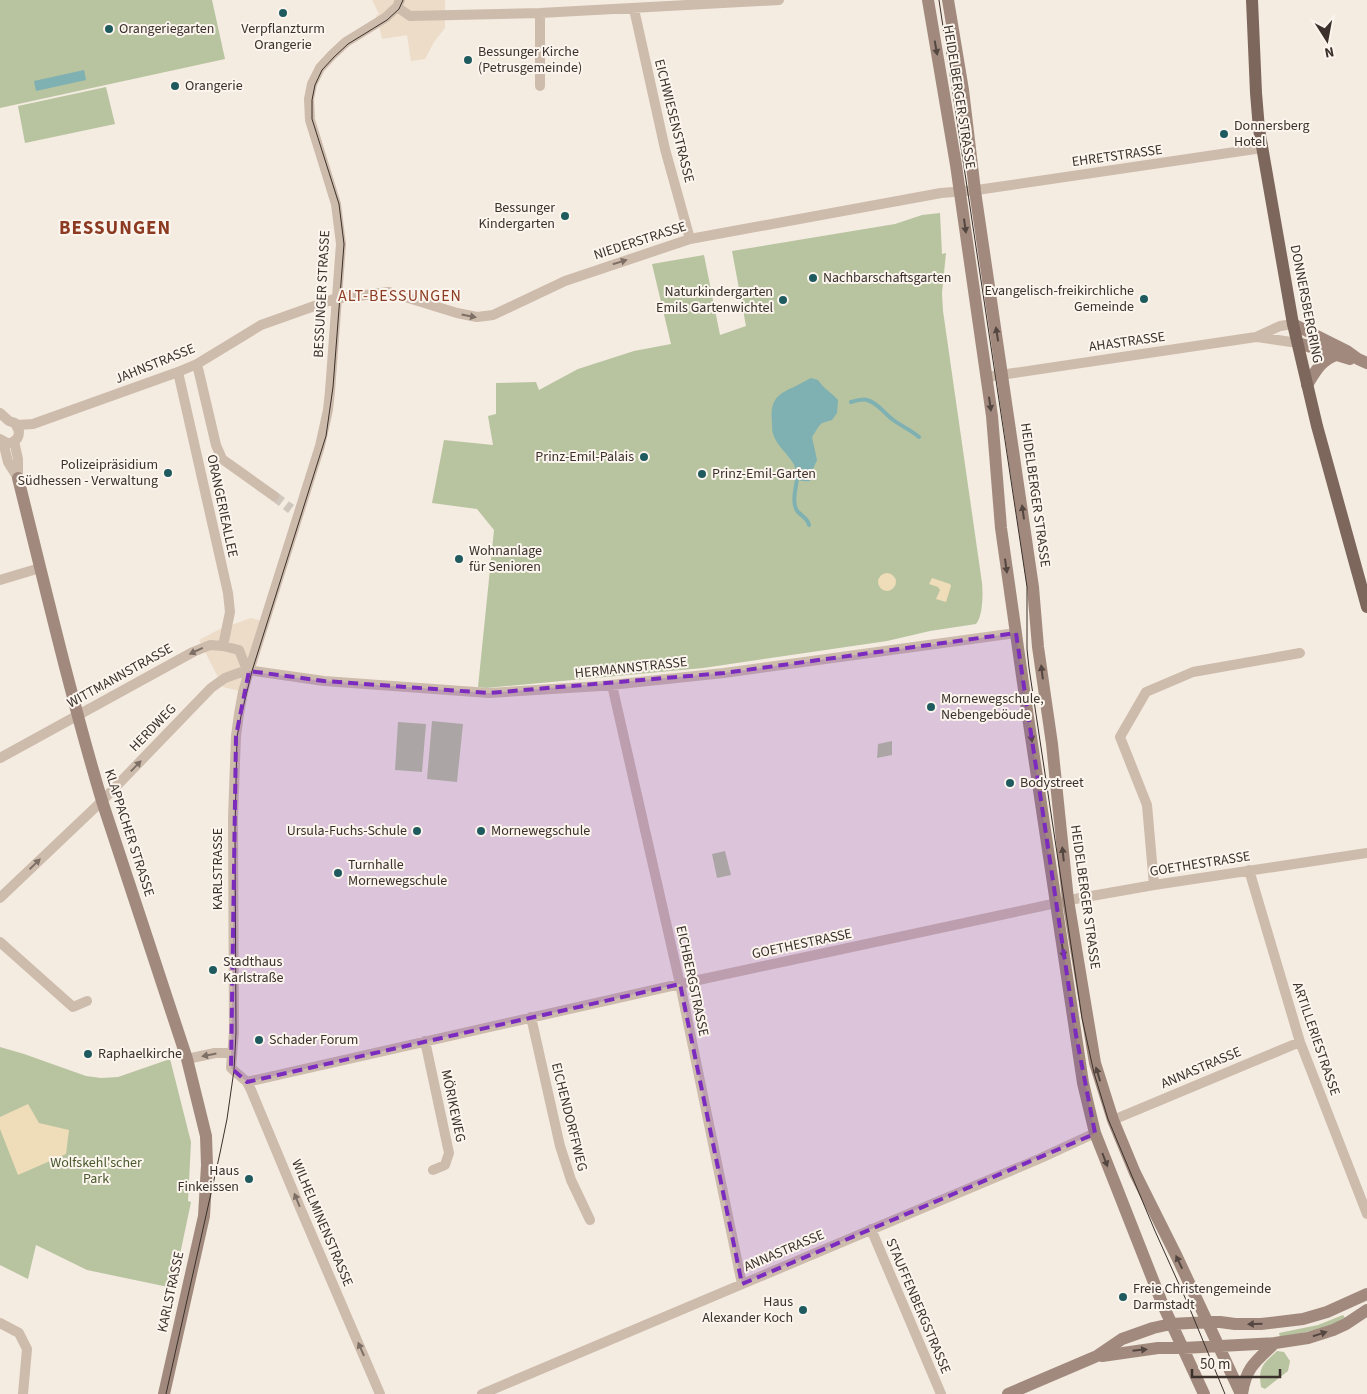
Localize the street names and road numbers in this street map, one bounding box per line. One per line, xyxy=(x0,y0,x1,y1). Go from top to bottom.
street label: HEIDELBERGER STRASSE xyxy=(938,23,980,171)
street label: EICHWIESENSTRASSE xyxy=(649,57,699,185)
street label: EHRETSTRASSE xyxy=(1070,140,1164,172)
street label: NIEDERSTRASSE xyxy=(591,217,689,265)
street label: BESSUNGER STRASSE xyxy=(309,230,335,358)
street label: DONNERSBERGRING xyxy=(1285,243,1327,365)
street label: AHASTRASSE xyxy=(1088,327,1166,357)
street label: JAHNSTRASSE xyxy=(112,339,198,389)
street label: HEIDELBERGER STRASSE xyxy=(1015,421,1055,569)
street label: ORANGERIEALLEE xyxy=(201,453,243,559)
street label: WITTMANNSTRASSE xyxy=(64,639,176,713)
street label: HERMANNSTRASSE xyxy=(574,652,688,684)
street label: HERDWEG xyxy=(125,699,181,757)
street label: KLAPPACHER STRASSE xyxy=(99,767,159,899)
street label: HEIDELBERGER STRASSE xyxy=(1065,823,1105,971)
street label: KARLSTRASSE xyxy=(208,828,228,910)
street label: GOETHESTRASSE xyxy=(1148,846,1252,882)
street label: EICHBERGSTRASSE xyxy=(670,924,714,1038)
street label: GOETHESTRASSE xyxy=(750,924,854,964)
street label: ARTILLERIESTRASSE xyxy=(1287,980,1345,1098)
street label: ANNASTRASSE xyxy=(1158,1042,1244,1094)
street label: EICHENDORFFWEG xyxy=(546,1061,592,1173)
street label: MÖRIKEWEG xyxy=(436,1068,470,1144)
street label: WILHELMINENSTRASSE xyxy=(286,1156,358,1290)
street label: ANNASTRASSE xyxy=(741,1225,827,1277)
street label: STAUFFENBERGSTRASSE xyxy=(880,1235,956,1377)
street label: KARLSTRASSE xyxy=(153,1250,189,1334)

